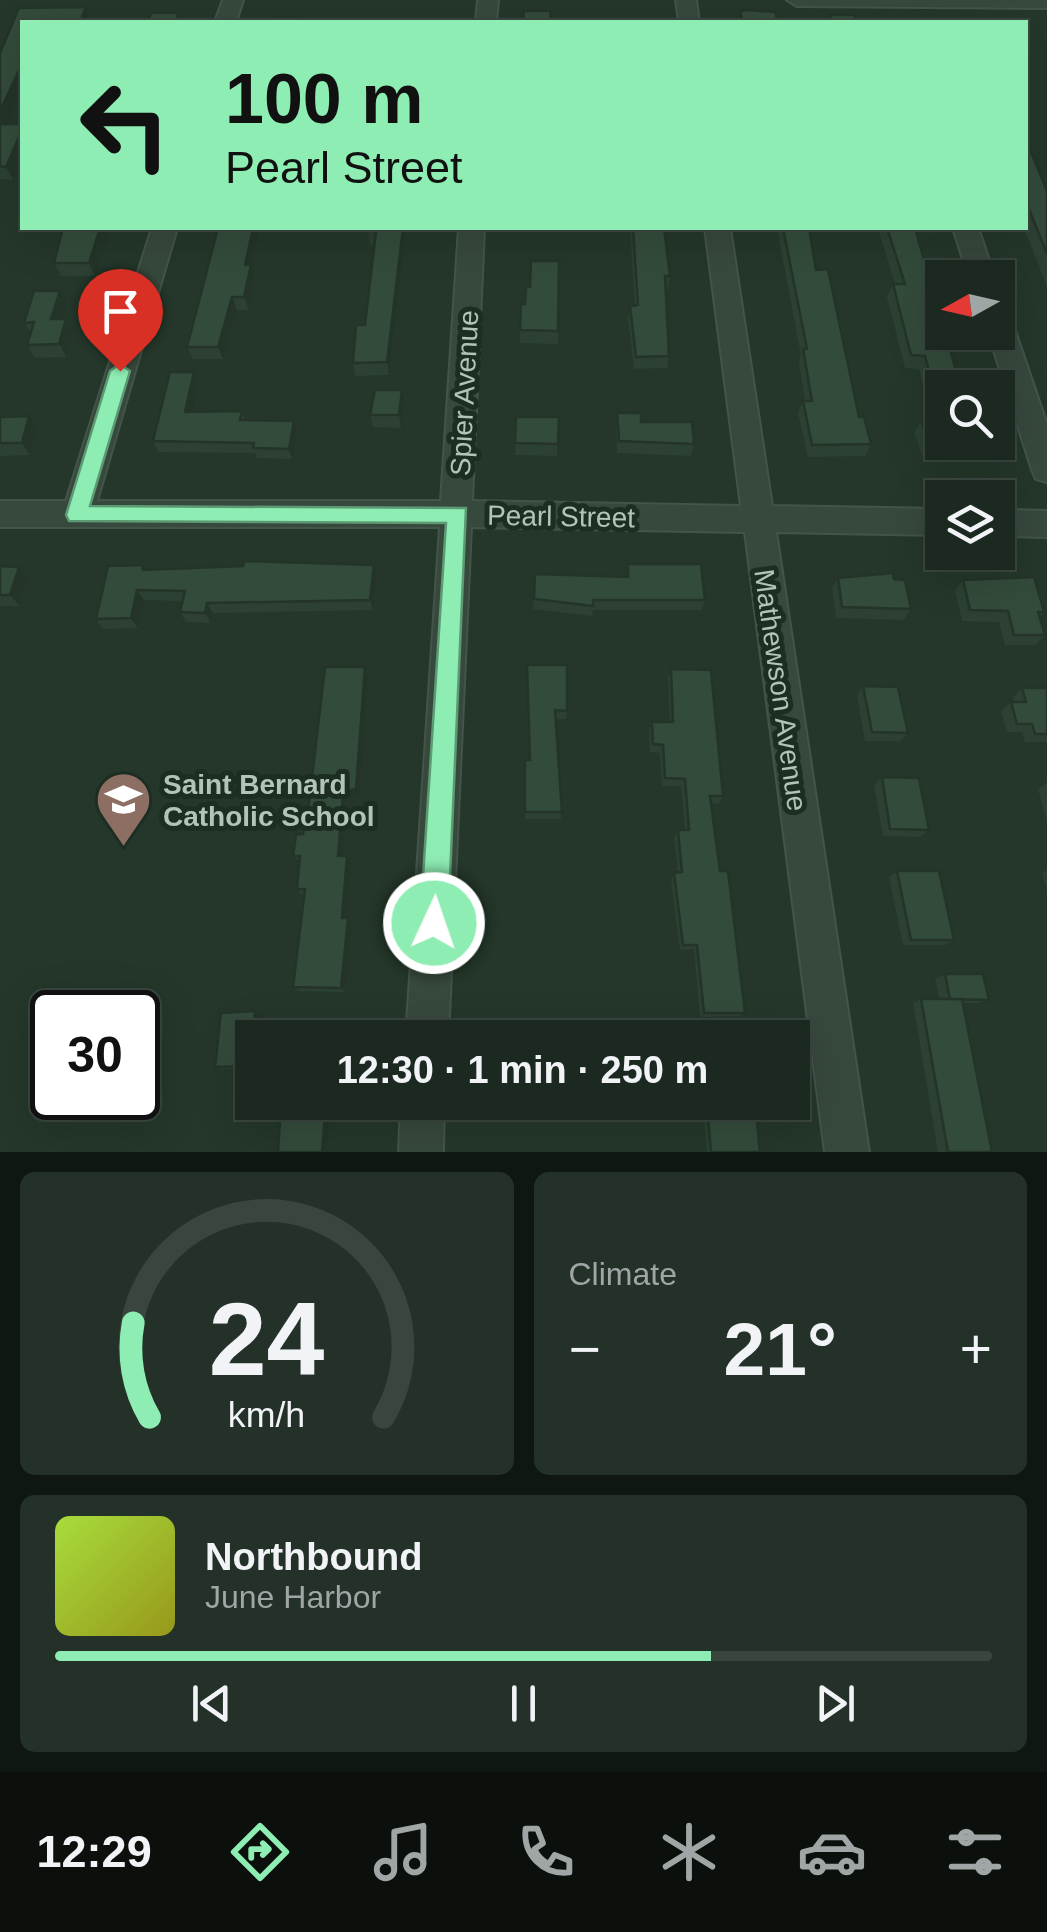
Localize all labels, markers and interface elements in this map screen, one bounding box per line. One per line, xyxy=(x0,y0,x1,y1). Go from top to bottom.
icon: left xyxy=(60,60,190,190)
text: 100 m xyxy=(225,60,423,138)
text: Pearl Street xyxy=(225,142,463,193)
north arrow xyxy=(925,260,1015,350)
map controls xyxy=(925,260,1015,570)
pin xyxy=(78,269,163,372)
icon: arrive xyxy=(93,284,148,339)
street label: Spier Avenue xyxy=(445,309,484,477)
button: search xyxy=(925,370,1015,460)
button: layers xyxy=(925,480,1015,570)
street label: Pearl Street xyxy=(487,500,635,533)
street label: Mathewson Avenue xyxy=(748,567,813,813)
place label: Saint Bernard Catholic School xyxy=(163,769,375,832)
school or university icon: Saint Bernard Catholic School xyxy=(94,770,154,849)
position arrow xyxy=(382,871,486,975)
speed limit sign: 30 xyxy=(30,990,160,1120)
text: 12:30 · 1 min · 250 m xyxy=(337,1049,708,1091)
text: Climate xyxy=(569,1256,677,1292)
text: 24 xyxy=(209,1281,325,1397)
text: 21° xyxy=(724,1307,837,1391)
text: − xyxy=(569,1318,601,1380)
text: + xyxy=(960,1318,992,1380)
text: km/h xyxy=(228,1395,305,1435)
text: Northbound xyxy=(205,1536,422,1578)
text: June Harbor xyxy=(205,1579,381,1615)
icon: previous xyxy=(184,1676,239,1731)
icon: pause xyxy=(496,1676,551,1731)
icon: next xyxy=(808,1676,863,1731)
icon: directions xyxy=(225,1817,295,1887)
icon: music xyxy=(368,1817,438,1887)
icon: phone xyxy=(511,1817,581,1887)
icon: climate xyxy=(654,1817,724,1887)
icon: car xyxy=(797,1817,867,1887)
icon: filters xyxy=(940,1817,1010,1887)
text: 12:29 xyxy=(37,1826,152,1877)

